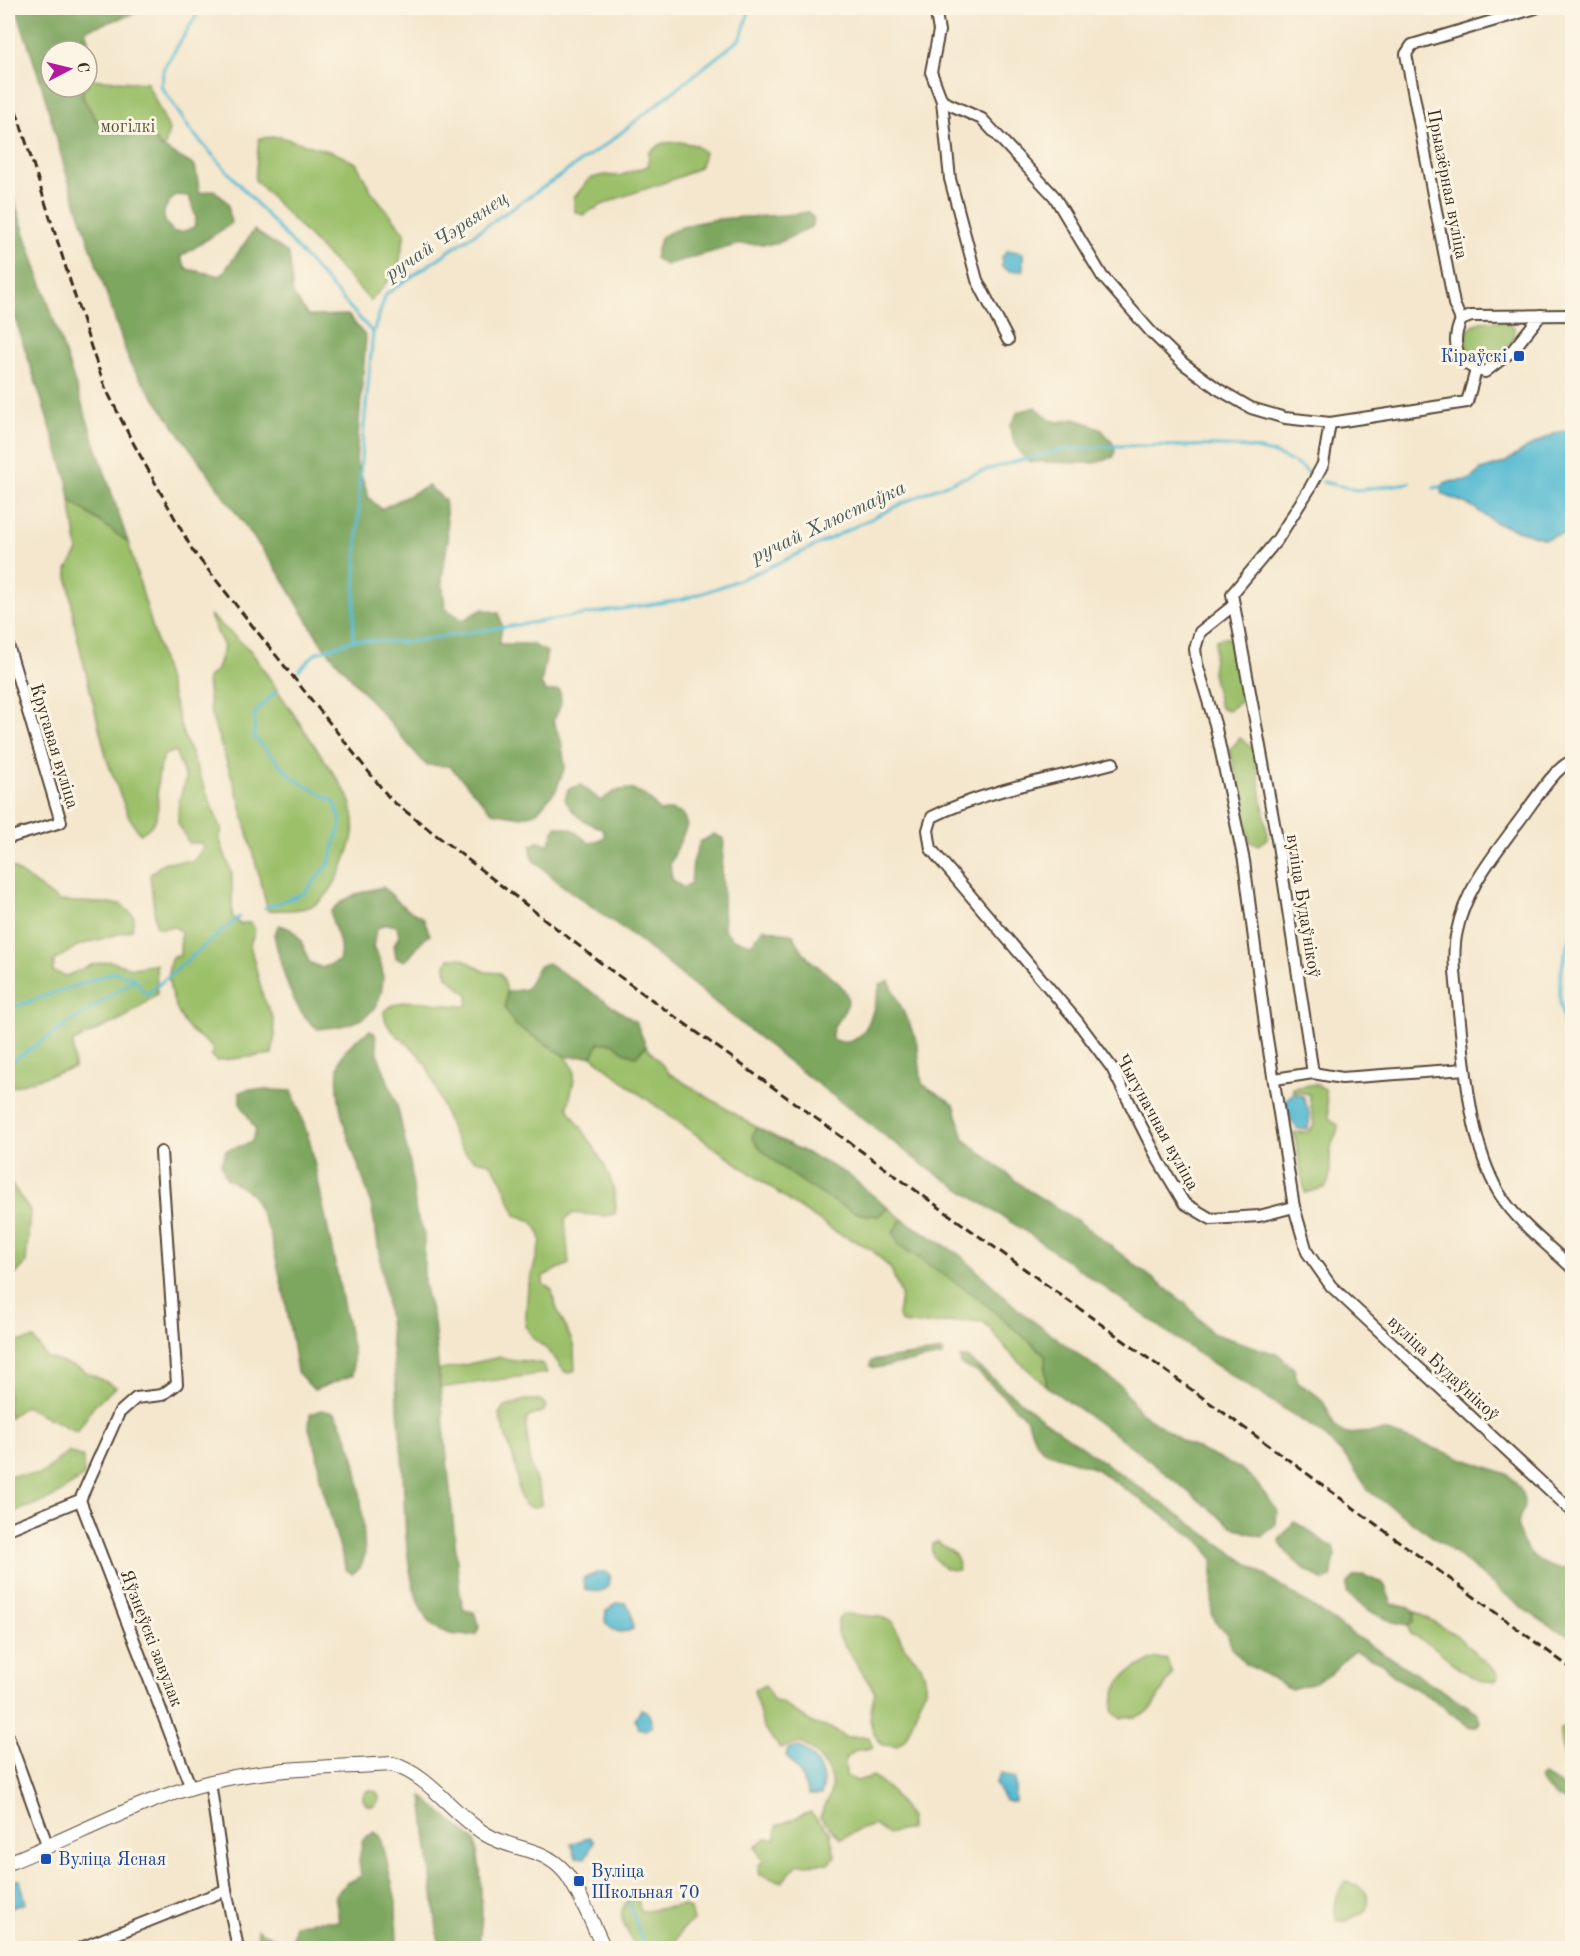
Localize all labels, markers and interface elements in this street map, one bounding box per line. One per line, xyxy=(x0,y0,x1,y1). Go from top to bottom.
north arrow xyxy=(39,39,99,99)
text: С xyxy=(73,61,90,74)
street label: Прыазёрная вуліца xyxy=(1424,108,1470,261)
park label: могілкі xyxy=(101,118,156,136)
water label: ручай Чэрвянец xyxy=(380,188,512,286)
place label: Кіраўскі xyxy=(1440,348,1507,366)
marker: Кіраўскі xyxy=(1512,349,1526,363)
water label: ручай Хлюстаўка xyxy=(747,478,910,568)
street label: Кругавая вуліца xyxy=(27,682,82,811)
street label: вуліца Будаўнікоў xyxy=(1283,833,1323,980)
street label: Чыгуначная вуліца xyxy=(1112,1052,1202,1194)
street label: вуліца Будаўнікоў xyxy=(1384,1313,1503,1425)
street label: Яўзнеўскі завулак xyxy=(117,1567,186,1709)
place label: Вуліца Ясная xyxy=(58,1851,166,1869)
marker: Вуліца Ясная xyxy=(39,1852,53,1866)
place label: Вуліца Школьная 70 xyxy=(591,1863,699,1902)
marker: Вуліца Школьная 70 xyxy=(572,1874,586,1888)

